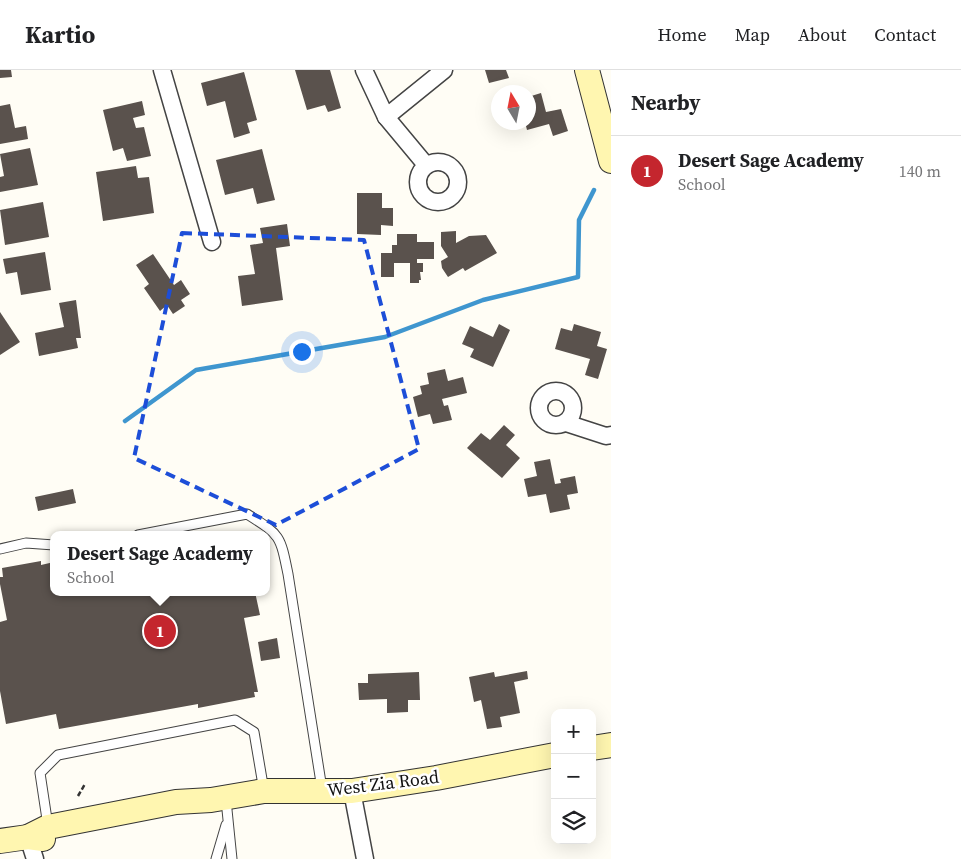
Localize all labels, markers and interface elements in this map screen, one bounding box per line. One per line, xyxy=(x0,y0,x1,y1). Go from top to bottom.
text: Kartio xyxy=(25,18,95,51)
text: Home xyxy=(658,22,707,47)
text: Map xyxy=(735,22,770,47)
text: About xyxy=(798,22,846,47)
text: Contact xyxy=(874,22,936,47)
north arrow xyxy=(491,85,536,130)
text: Nearby xyxy=(631,88,701,117)
text: Desert Sage Academy xyxy=(678,147,864,173)
text: 1 xyxy=(643,160,651,182)
text: 140 m xyxy=(899,160,941,182)
text: School xyxy=(678,173,726,195)
your location xyxy=(289,339,315,365)
popup xyxy=(50,531,270,596)
text: Desert Sage Academy xyxy=(67,540,253,566)
text: School xyxy=(67,566,115,588)
pin: 1 xyxy=(144,612,176,650)
map controls xyxy=(551,709,596,844)
button: + xyxy=(551,709,596,754)
button: − xyxy=(551,754,596,799)
street label: West Zia Road xyxy=(326,764,440,802)
button: layers xyxy=(551,799,596,844)

